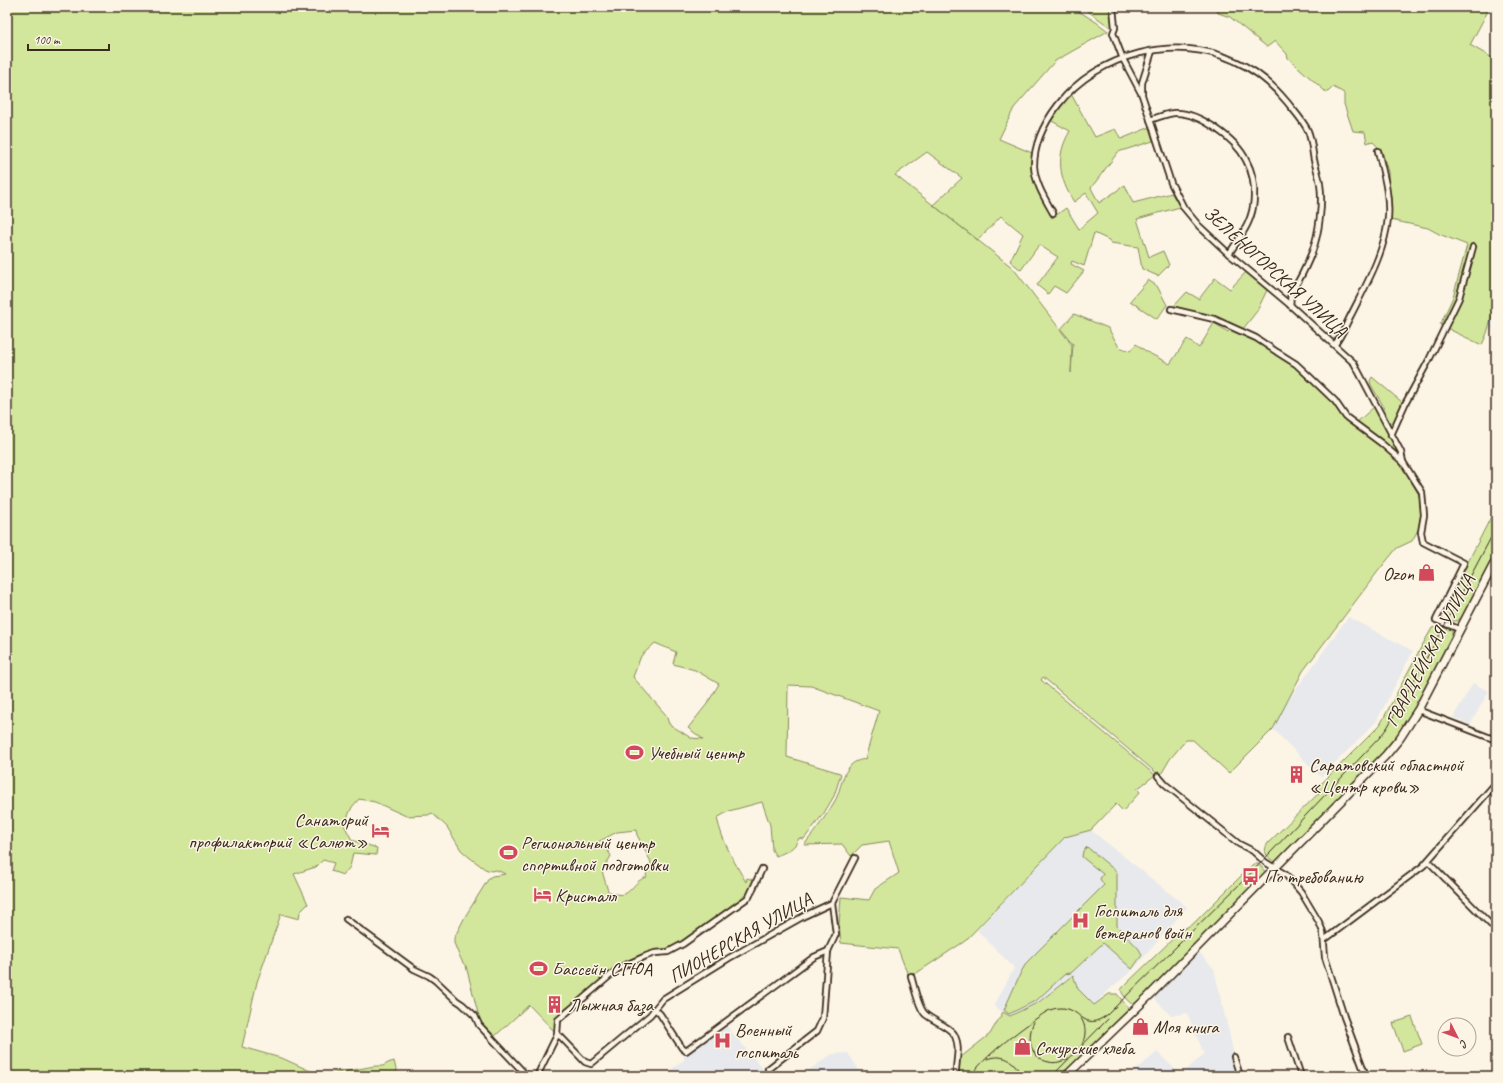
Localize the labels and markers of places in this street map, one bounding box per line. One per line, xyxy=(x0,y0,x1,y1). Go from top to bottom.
place label: Ozon xyxy=(1383,562,1414,586)
shop icon: Ozon xyxy=(1417,563,1437,583)
place label: Учебный центр xyxy=(648,741,745,765)
sports icon: Учебный центр xyxy=(625,742,645,762)
place label: Саратовский областной «Центр крови» xyxy=(1309,753,1465,799)
building icon: Саратовский областной «Центр крови» xyxy=(1286,765,1306,785)
place label: Санаторий профилакторий «Салют» xyxy=(188,808,369,854)
hotel icon: Санаторий профилакторий «Салют» xyxy=(371,820,391,840)
place label: Региональный центр спортивной подготовки xyxy=(521,831,669,877)
sports icon: Региональный центр спортивной подготовки xyxy=(498,843,518,863)
place label: По требованию xyxy=(1264,865,1364,889)
bus stop icon: По требованию xyxy=(1241,866,1261,886)
place label: Кристалл xyxy=(555,884,617,908)
hotel icon: Кристалл xyxy=(532,885,552,905)
place label: Госпиталь для ветеранов войн xyxy=(1094,899,1193,945)
hospital icon: Госпиталь для ветеранов войн xyxy=(1071,911,1091,931)
place label: Бассейн СГЮА xyxy=(552,957,652,981)
sports icon: Бассейн СГЮА xyxy=(529,958,549,978)
place label: Лыжная база xyxy=(568,993,655,1017)
building icon: Лыжная база xyxy=(545,994,565,1014)
place label: Моя книга xyxy=(1153,1015,1220,1039)
shop icon: Моя книга xyxy=(1130,1016,1150,1036)
place label: Военный госпиталь xyxy=(735,1018,799,1064)
hospital icon: Военный госпиталь xyxy=(712,1030,732,1050)
place label: Сокурские хлеба xyxy=(1035,1036,1136,1060)
shop icon: Сокурские хлеба xyxy=(1012,1037,1032,1057)

